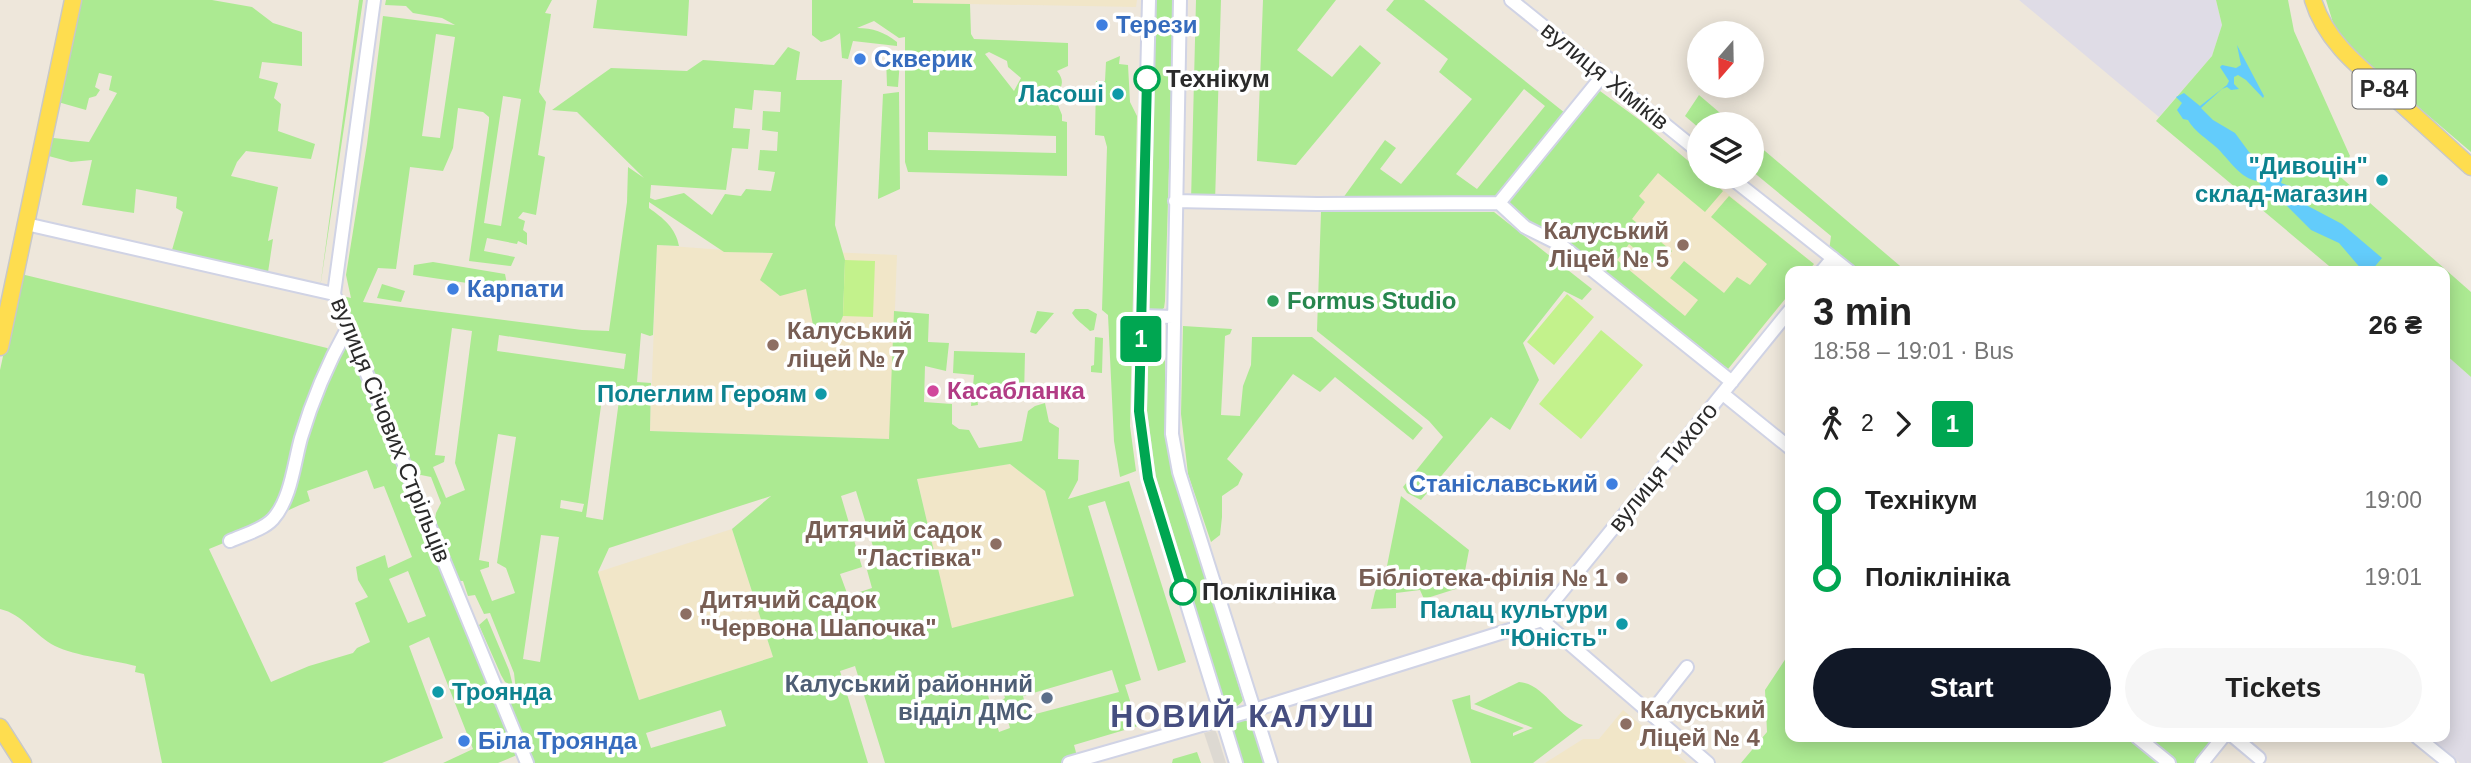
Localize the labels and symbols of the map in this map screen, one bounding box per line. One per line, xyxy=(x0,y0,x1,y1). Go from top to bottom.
place label: Терези xyxy=(1116,11,1198,38)
street label: вулиця Хіміків xyxy=(1536,16,1675,135)
marker: Терези xyxy=(1094,17,1110,33)
north arrow xyxy=(1687,21,1764,98)
place label: Скверик xyxy=(874,45,974,72)
marker: Скверик xyxy=(852,51,868,67)
place label: Технікум xyxy=(1166,65,1270,92)
marker: Технікум xyxy=(1134,66,1160,92)
road number: Р-84 xyxy=(2352,69,2416,108)
place label: Ласоші xyxy=(1019,80,1104,107)
marker: Ласоші xyxy=(1110,86,1126,102)
place label: "Дивоцін" склад-магазин xyxy=(2195,152,2368,207)
marker: "Дивоцін" склад-магазин xyxy=(2374,172,2390,188)
place label: Калуський Ліцей № 5 xyxy=(1543,217,1669,272)
marker: Калуський Ліцей № 5 xyxy=(1675,237,1691,253)
place label: Карпати xyxy=(467,275,564,302)
marker: Карпати xyxy=(445,281,461,297)
place label: Formus Studio xyxy=(1287,287,1456,314)
street label: вулиця Січових Стрільців xyxy=(326,293,457,566)
marker: Formus Studio xyxy=(1265,293,1281,309)
line badge: 1 xyxy=(1118,316,1164,362)
place label: Калуський ліцей № 7 xyxy=(787,317,913,372)
marker: Калуський ліцей № 7 xyxy=(765,337,781,353)
place label: Касабланка xyxy=(947,377,1086,404)
place label: Полеглим Героям xyxy=(597,380,807,407)
marker: Касабланка xyxy=(925,383,941,399)
marker: Полеглим Героям xyxy=(813,386,829,402)
street label: вулиця Тихого xyxy=(1602,397,1723,537)
place label: Станіславський xyxy=(1409,470,1598,497)
marker: Станіславський xyxy=(1604,476,1620,492)
place label: Дитячий садок "Ластівка" xyxy=(805,516,983,571)
marker: Дитячий садок "Ластівка" xyxy=(988,536,1004,552)
place label: Бібліотека-філія № 1 xyxy=(1358,564,1608,591)
marker: Бібліотека-філія № 1 xyxy=(1614,570,1630,586)
place label: Поліклініка xyxy=(1202,578,1337,605)
marker: Поліклініка xyxy=(1170,579,1196,605)
place label: Дитячий садок "Червона Шапочка" xyxy=(700,586,937,641)
place label: Палац культури "Юність" xyxy=(1420,596,1608,651)
marker: Дитячий садок "Червона Шапочка" xyxy=(678,606,694,622)
marker: Палац культури "Юність" xyxy=(1614,616,1630,632)
place label: Калуський районний відділ ДМС xyxy=(785,670,1033,725)
place label: Троянда xyxy=(452,678,552,705)
marker: Троянда xyxy=(430,684,446,700)
marker: Калуський районний відділ ДМС xyxy=(1039,690,1055,706)
place label: Калуський Ліцей № 4 xyxy=(1640,696,1766,751)
district label: НОВИЙ КАЛУШ xyxy=(1110,698,1376,734)
marker: Калуський Ліцей № 4 xyxy=(1618,716,1634,732)
place label: Біла Троянда xyxy=(478,727,638,754)
marker: Біла Троянда xyxy=(456,733,472,749)

